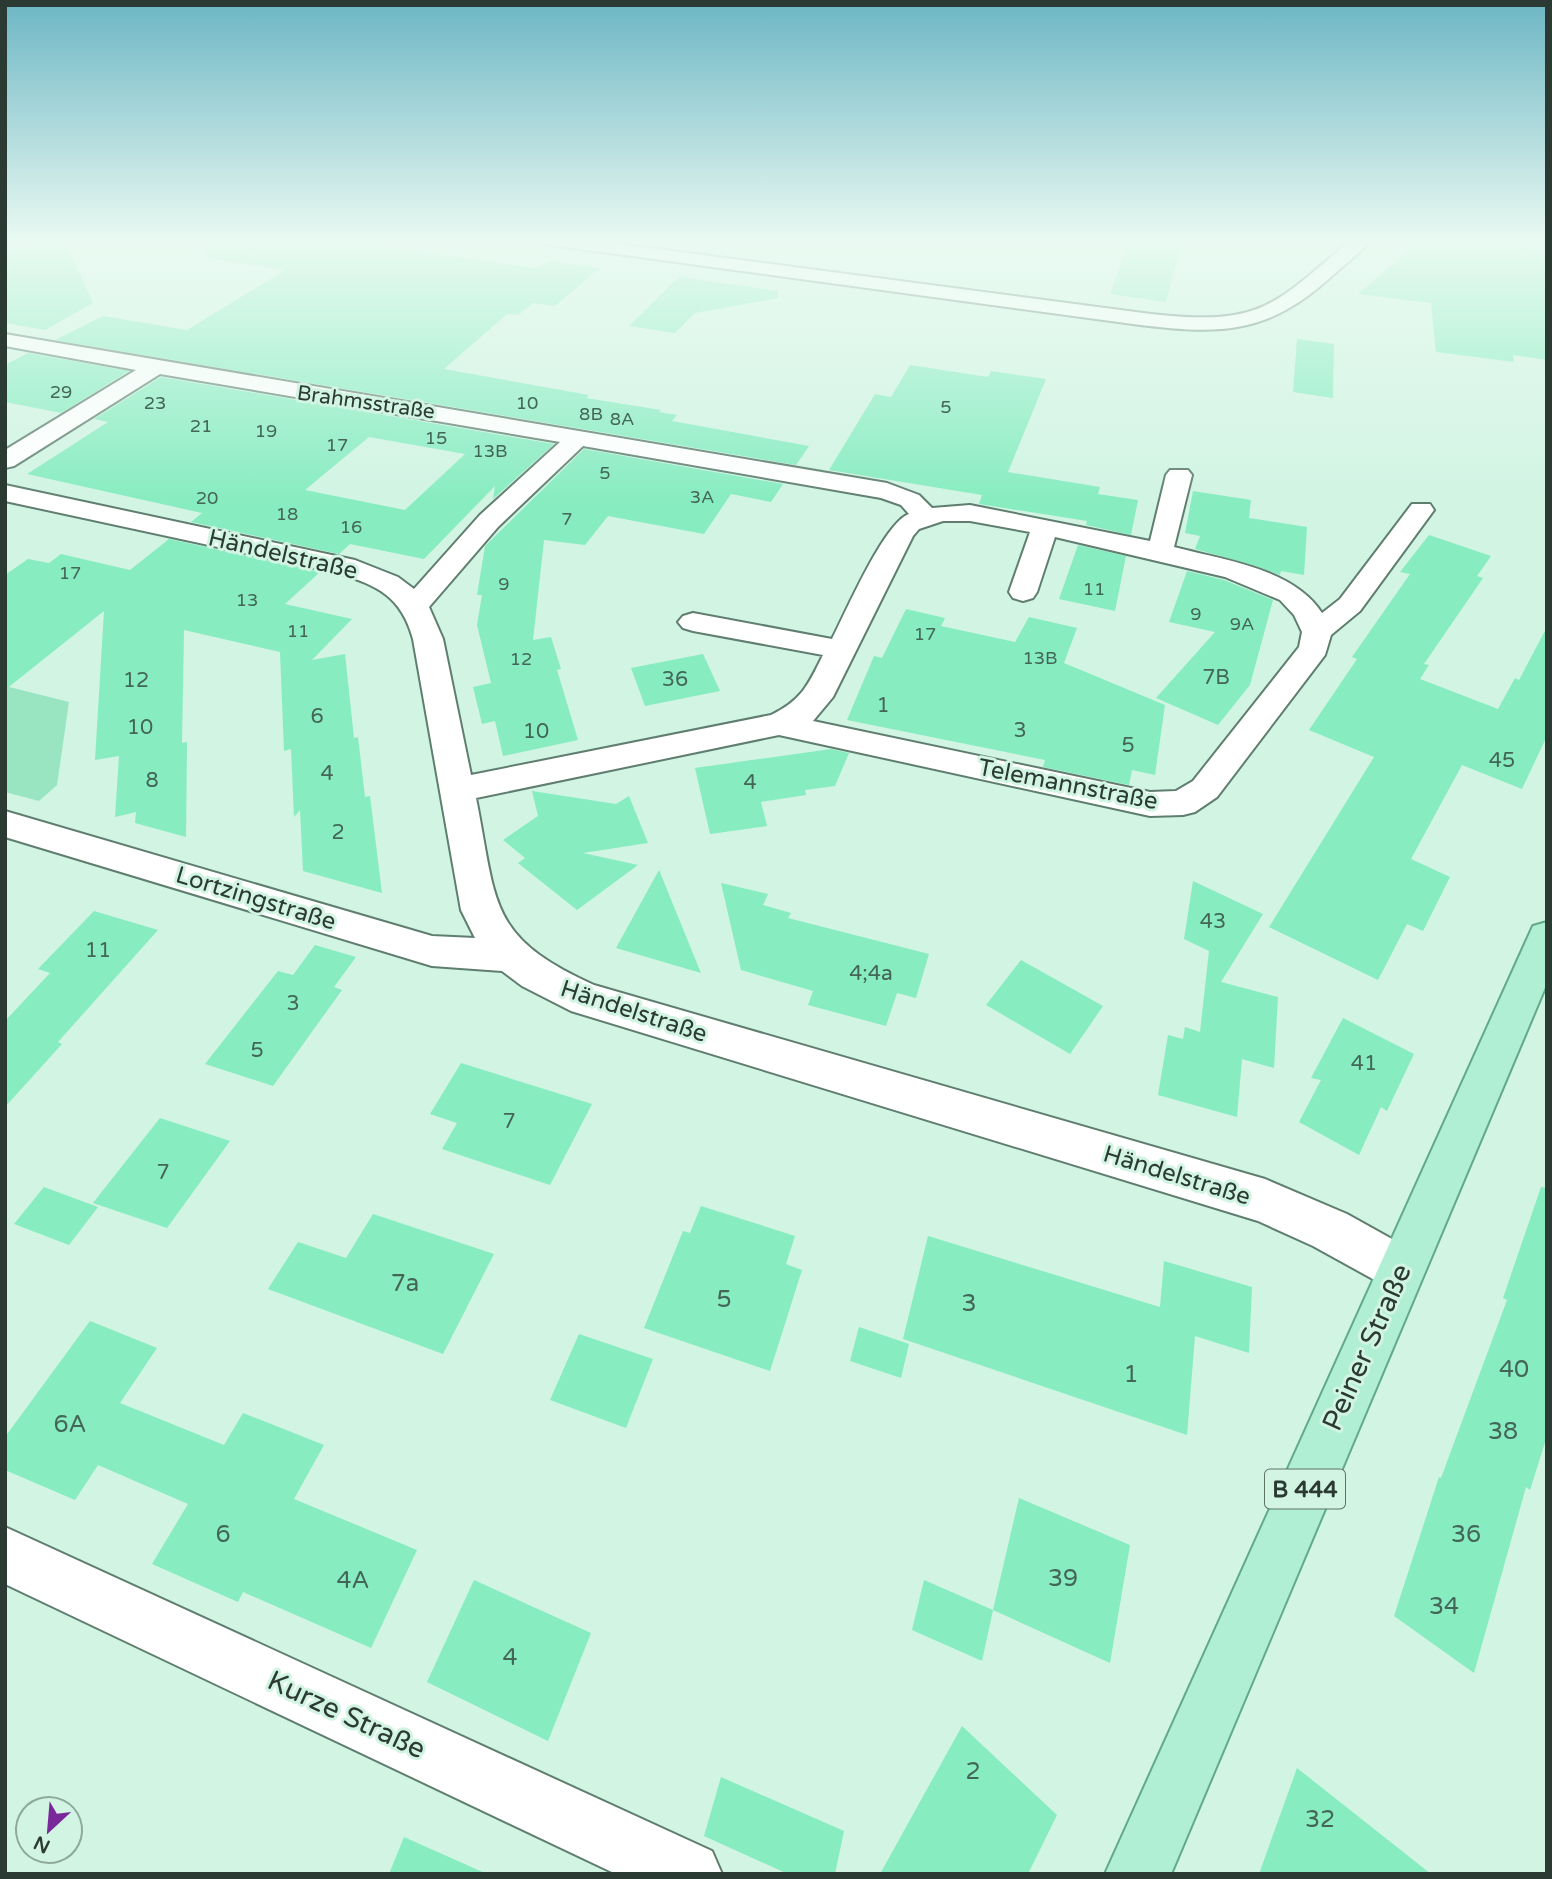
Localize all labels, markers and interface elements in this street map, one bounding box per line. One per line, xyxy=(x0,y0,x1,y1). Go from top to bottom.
street label: Brahmsstraße xyxy=(295,380,437,425)
house number: 29 xyxy=(50,381,72,403)
house number: 23 xyxy=(144,392,166,414)
house number: 10 xyxy=(516,392,538,414)
house number: 5 xyxy=(940,396,952,418)
house number: 8B xyxy=(579,403,603,425)
house number: 8A xyxy=(610,408,634,430)
house number: 21 xyxy=(190,415,212,437)
house number: 19 xyxy=(255,420,277,442)
house number: 15 xyxy=(425,427,447,449)
house number: 17 xyxy=(326,434,348,456)
house number: 13B xyxy=(472,440,508,462)
house number: 5 xyxy=(599,462,611,484)
house number: 3A xyxy=(690,486,714,508)
house number: 20 xyxy=(196,487,218,509)
house number: 18 xyxy=(276,503,298,525)
house number: 7 xyxy=(561,508,573,530)
house number: 16 xyxy=(340,516,362,538)
street label: Händelstraße xyxy=(205,523,360,586)
house number: 17 xyxy=(59,562,81,584)
house number: 9 xyxy=(498,573,510,595)
house number: 11 xyxy=(1083,578,1105,600)
house number: 13 xyxy=(236,589,258,611)
house number: 9 xyxy=(1190,603,1202,625)
house number: 9A xyxy=(1230,613,1254,635)
house number: 11 xyxy=(287,620,309,642)
house number: 17 xyxy=(914,623,936,645)
house number: 13B xyxy=(1022,647,1058,669)
house number: 12 xyxy=(510,648,532,670)
house number: 7B xyxy=(1202,665,1230,690)
house number: 36 xyxy=(662,667,688,692)
house number: 12 xyxy=(123,668,149,693)
house number: 1 xyxy=(876,693,890,718)
house number: 6 xyxy=(310,704,324,729)
house number: 10 xyxy=(127,715,153,740)
house number: 3 xyxy=(1013,718,1027,743)
house number: 10 xyxy=(523,719,549,744)
house number: 5 xyxy=(1121,733,1135,758)
house number: 45 xyxy=(1489,748,1515,773)
street label: Telemannstraße xyxy=(976,753,1160,816)
house number: 4 xyxy=(320,761,334,786)
house number: 8 xyxy=(145,768,159,793)
house number: 4 xyxy=(743,770,757,795)
house number: 2 xyxy=(331,820,345,845)
street label: Lortzingstraße xyxy=(172,860,339,937)
house number: 43 xyxy=(1200,909,1226,934)
house number: 11 xyxy=(85,938,111,963)
house number: 4;4a xyxy=(849,961,893,986)
street label: Händelstraße xyxy=(557,974,711,1049)
house number: 3 xyxy=(286,991,300,1016)
house number: 5 xyxy=(250,1038,264,1063)
house number: 41 xyxy=(1351,1051,1377,1076)
house number: 7 xyxy=(502,1109,516,1134)
street label: Händelstraße xyxy=(1100,1139,1254,1212)
house number: 7 xyxy=(156,1160,170,1185)
street label: Peiner Straße xyxy=(1315,1259,1419,1436)
house number: 7a xyxy=(391,1269,419,1298)
house number: 5 xyxy=(716,1285,732,1314)
house number: 3 xyxy=(961,1289,977,1318)
house number: 40 xyxy=(1499,1355,1529,1384)
house number: 1 xyxy=(1123,1360,1139,1389)
house number: 6A xyxy=(54,1410,86,1439)
house number: 38 xyxy=(1488,1417,1518,1446)
road number: B 444 xyxy=(1265,1470,1345,1508)
house number: 6 xyxy=(215,1520,231,1549)
house number: 36 xyxy=(1451,1520,1481,1549)
house number: 39 xyxy=(1048,1564,1078,1593)
house number: 4A xyxy=(337,1566,369,1595)
house number: 34 xyxy=(1429,1592,1459,1621)
house number: 4 xyxy=(502,1643,518,1672)
street label: Kurze Straße xyxy=(262,1664,431,1766)
house number: 2 xyxy=(965,1757,981,1786)
north arrow xyxy=(14,1795,84,1865)
house number: 32 xyxy=(1305,1805,1335,1834)
text: N xyxy=(30,1831,54,1858)

